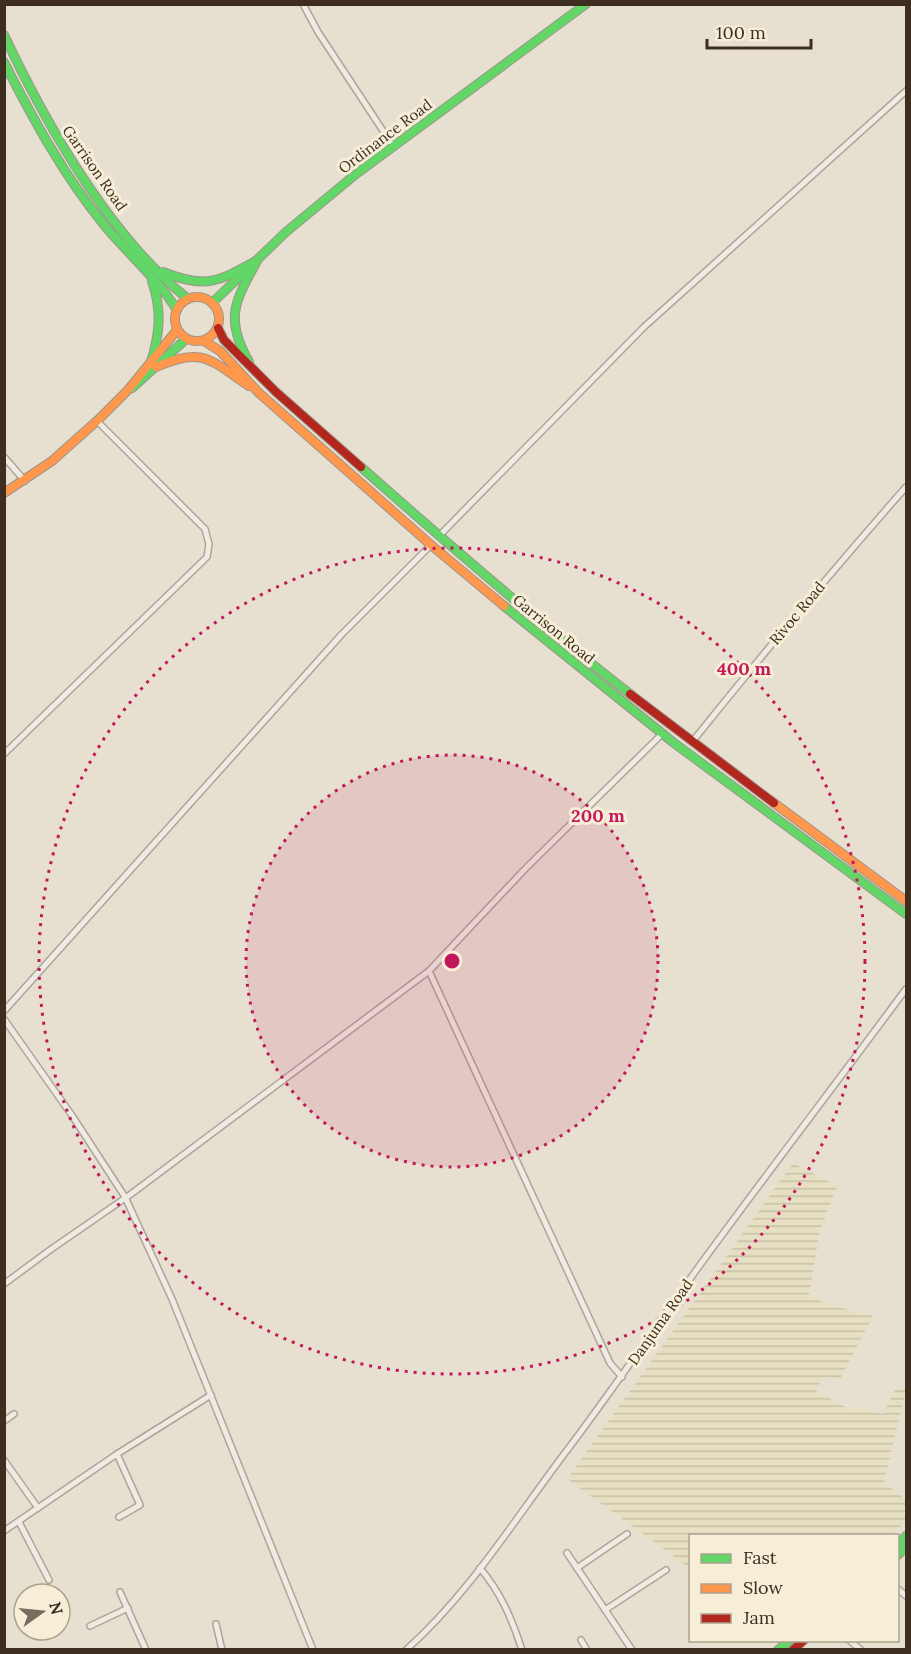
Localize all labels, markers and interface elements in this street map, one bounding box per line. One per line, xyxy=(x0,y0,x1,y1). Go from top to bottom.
scale bar xyxy=(707,12,810,50)
text: 100 m xyxy=(716,21,766,44)
street label: Ordinance Road xyxy=(334,95,436,177)
street label: Garrison Road xyxy=(59,122,131,214)
street label: Rivoc Road xyxy=(765,578,829,648)
street label: Garrison Road xyxy=(509,590,599,668)
text: 400 m xyxy=(717,657,771,680)
text: 200 m xyxy=(571,804,625,827)
centre of rings xyxy=(442,951,462,971)
street label: Danjuma Road xyxy=(623,1275,697,1369)
legend xyxy=(689,1534,899,1642)
text: Fast xyxy=(743,1546,777,1569)
text: Slow xyxy=(743,1576,783,1599)
north arrow xyxy=(12,1582,72,1642)
text: N xyxy=(45,1600,68,1617)
text: Jam xyxy=(742,1606,775,1629)

